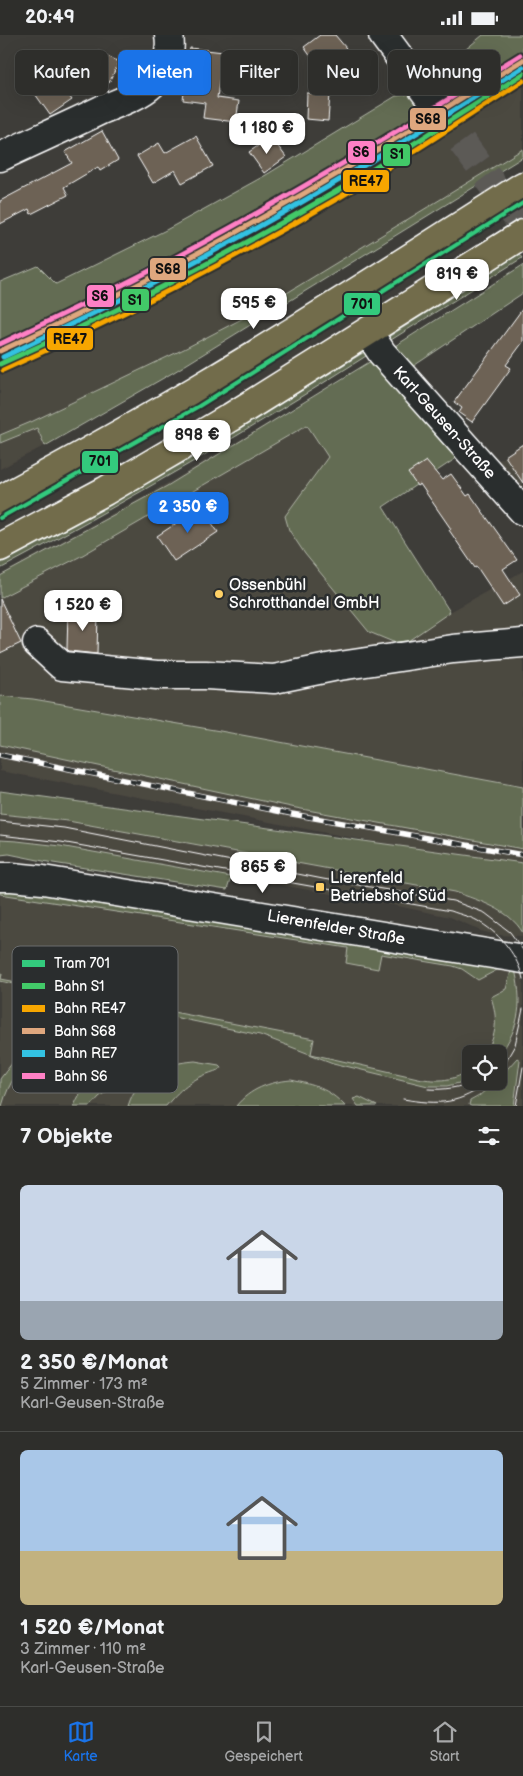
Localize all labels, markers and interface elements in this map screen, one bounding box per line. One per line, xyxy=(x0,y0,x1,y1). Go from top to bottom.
text: 20:49 xyxy=(25,6,75,29)
chip: Kaufen xyxy=(15,50,108,95)
chip: Mieten xyxy=(118,50,211,95)
chip: Filter xyxy=(221,50,298,95)
chip: Neu xyxy=(308,50,378,95)
chip: Wohnung xyxy=(388,50,500,95)
line badge: S68 xyxy=(409,107,447,131)
text: S68 xyxy=(415,111,441,128)
pin: 1 180 € xyxy=(221,113,313,155)
text: 1 180 € xyxy=(240,119,294,138)
line badge: S6 xyxy=(347,140,376,164)
line badge: S1 xyxy=(382,143,411,167)
text: S6 xyxy=(353,144,369,161)
text: S1 xyxy=(390,146,404,163)
line badge: RE47 xyxy=(342,169,390,193)
text: RE47 xyxy=(349,173,384,190)
line badge: S68 xyxy=(149,257,187,281)
pin: 819 € xyxy=(422,259,492,301)
text: S68 xyxy=(155,261,181,278)
text: 819 € xyxy=(436,265,478,284)
line badge: S6 xyxy=(86,284,115,308)
pin: 595 € xyxy=(219,287,289,330)
text: S6 xyxy=(92,288,108,305)
line badge: S1 xyxy=(121,288,150,312)
text: S1 xyxy=(128,292,142,309)
line badge: 701 xyxy=(343,292,381,316)
text: 595 € xyxy=(232,294,276,313)
text: 701 xyxy=(351,296,373,313)
line badge: RE47 xyxy=(46,327,94,351)
text: RE47 xyxy=(53,331,88,348)
street label: Karl-Geusen-Straße xyxy=(389,363,500,483)
pin: 898 € xyxy=(162,419,232,462)
text: 898 € xyxy=(175,426,220,445)
line badge: 701 xyxy=(81,450,119,474)
text: 701 xyxy=(89,453,111,470)
pin: 2 350 € xyxy=(142,491,234,534)
text: 2 350 € xyxy=(159,498,217,517)
place label: Ossenbühl Schrotthandel GmbH xyxy=(229,576,380,613)
marker: Ossenbühl Schrotthandel GmbH xyxy=(213,588,225,600)
pin: 1 520 € xyxy=(37,589,129,632)
text: 1 520 € xyxy=(55,596,111,615)
pin: 865 € xyxy=(228,851,298,894)
text: 865 € xyxy=(241,858,285,877)
place label: Lierenfeld Betriebshof Süd xyxy=(330,869,446,906)
marker: Lierenfeld Betriebshof Süd xyxy=(314,881,326,893)
street label: Lierenfelder Straße xyxy=(266,907,407,950)
legend xyxy=(12,946,178,1093)
text: Tram 701 xyxy=(54,955,110,972)
text: Bahn S1 xyxy=(54,978,105,995)
text: Bahn RE47 xyxy=(54,1000,126,1017)
text: Bahn S68 xyxy=(54,1023,116,1040)
text: Bahn RE7 xyxy=(54,1045,117,1062)
map controls xyxy=(462,1045,507,1090)
button: locate xyxy=(462,1045,507,1090)
text: Bahn S6 xyxy=(54,1068,108,1085)
icon: filters xyxy=(475,1122,503,1150)
text: 7 Objekte xyxy=(20,1124,113,1149)
icon: home xyxy=(217,1217,307,1307)
text: 2 350 €/Monat xyxy=(20,1350,168,1375)
text: 5 Zimmer · 173 m² xyxy=(20,1375,148,1394)
text: Karl-Geusen-Straße xyxy=(20,1394,165,1413)
icon: home xyxy=(217,1483,307,1573)
text: 1 520 €/Monat xyxy=(20,1615,164,1640)
text: 3 Zimmer · 110 m² xyxy=(20,1640,146,1659)
text: Karl-Geusen-Straße xyxy=(20,1659,165,1678)
tab: Karte xyxy=(63,1718,98,1765)
tab: Gespeichert xyxy=(224,1718,303,1765)
tab: Start xyxy=(430,1718,460,1765)

